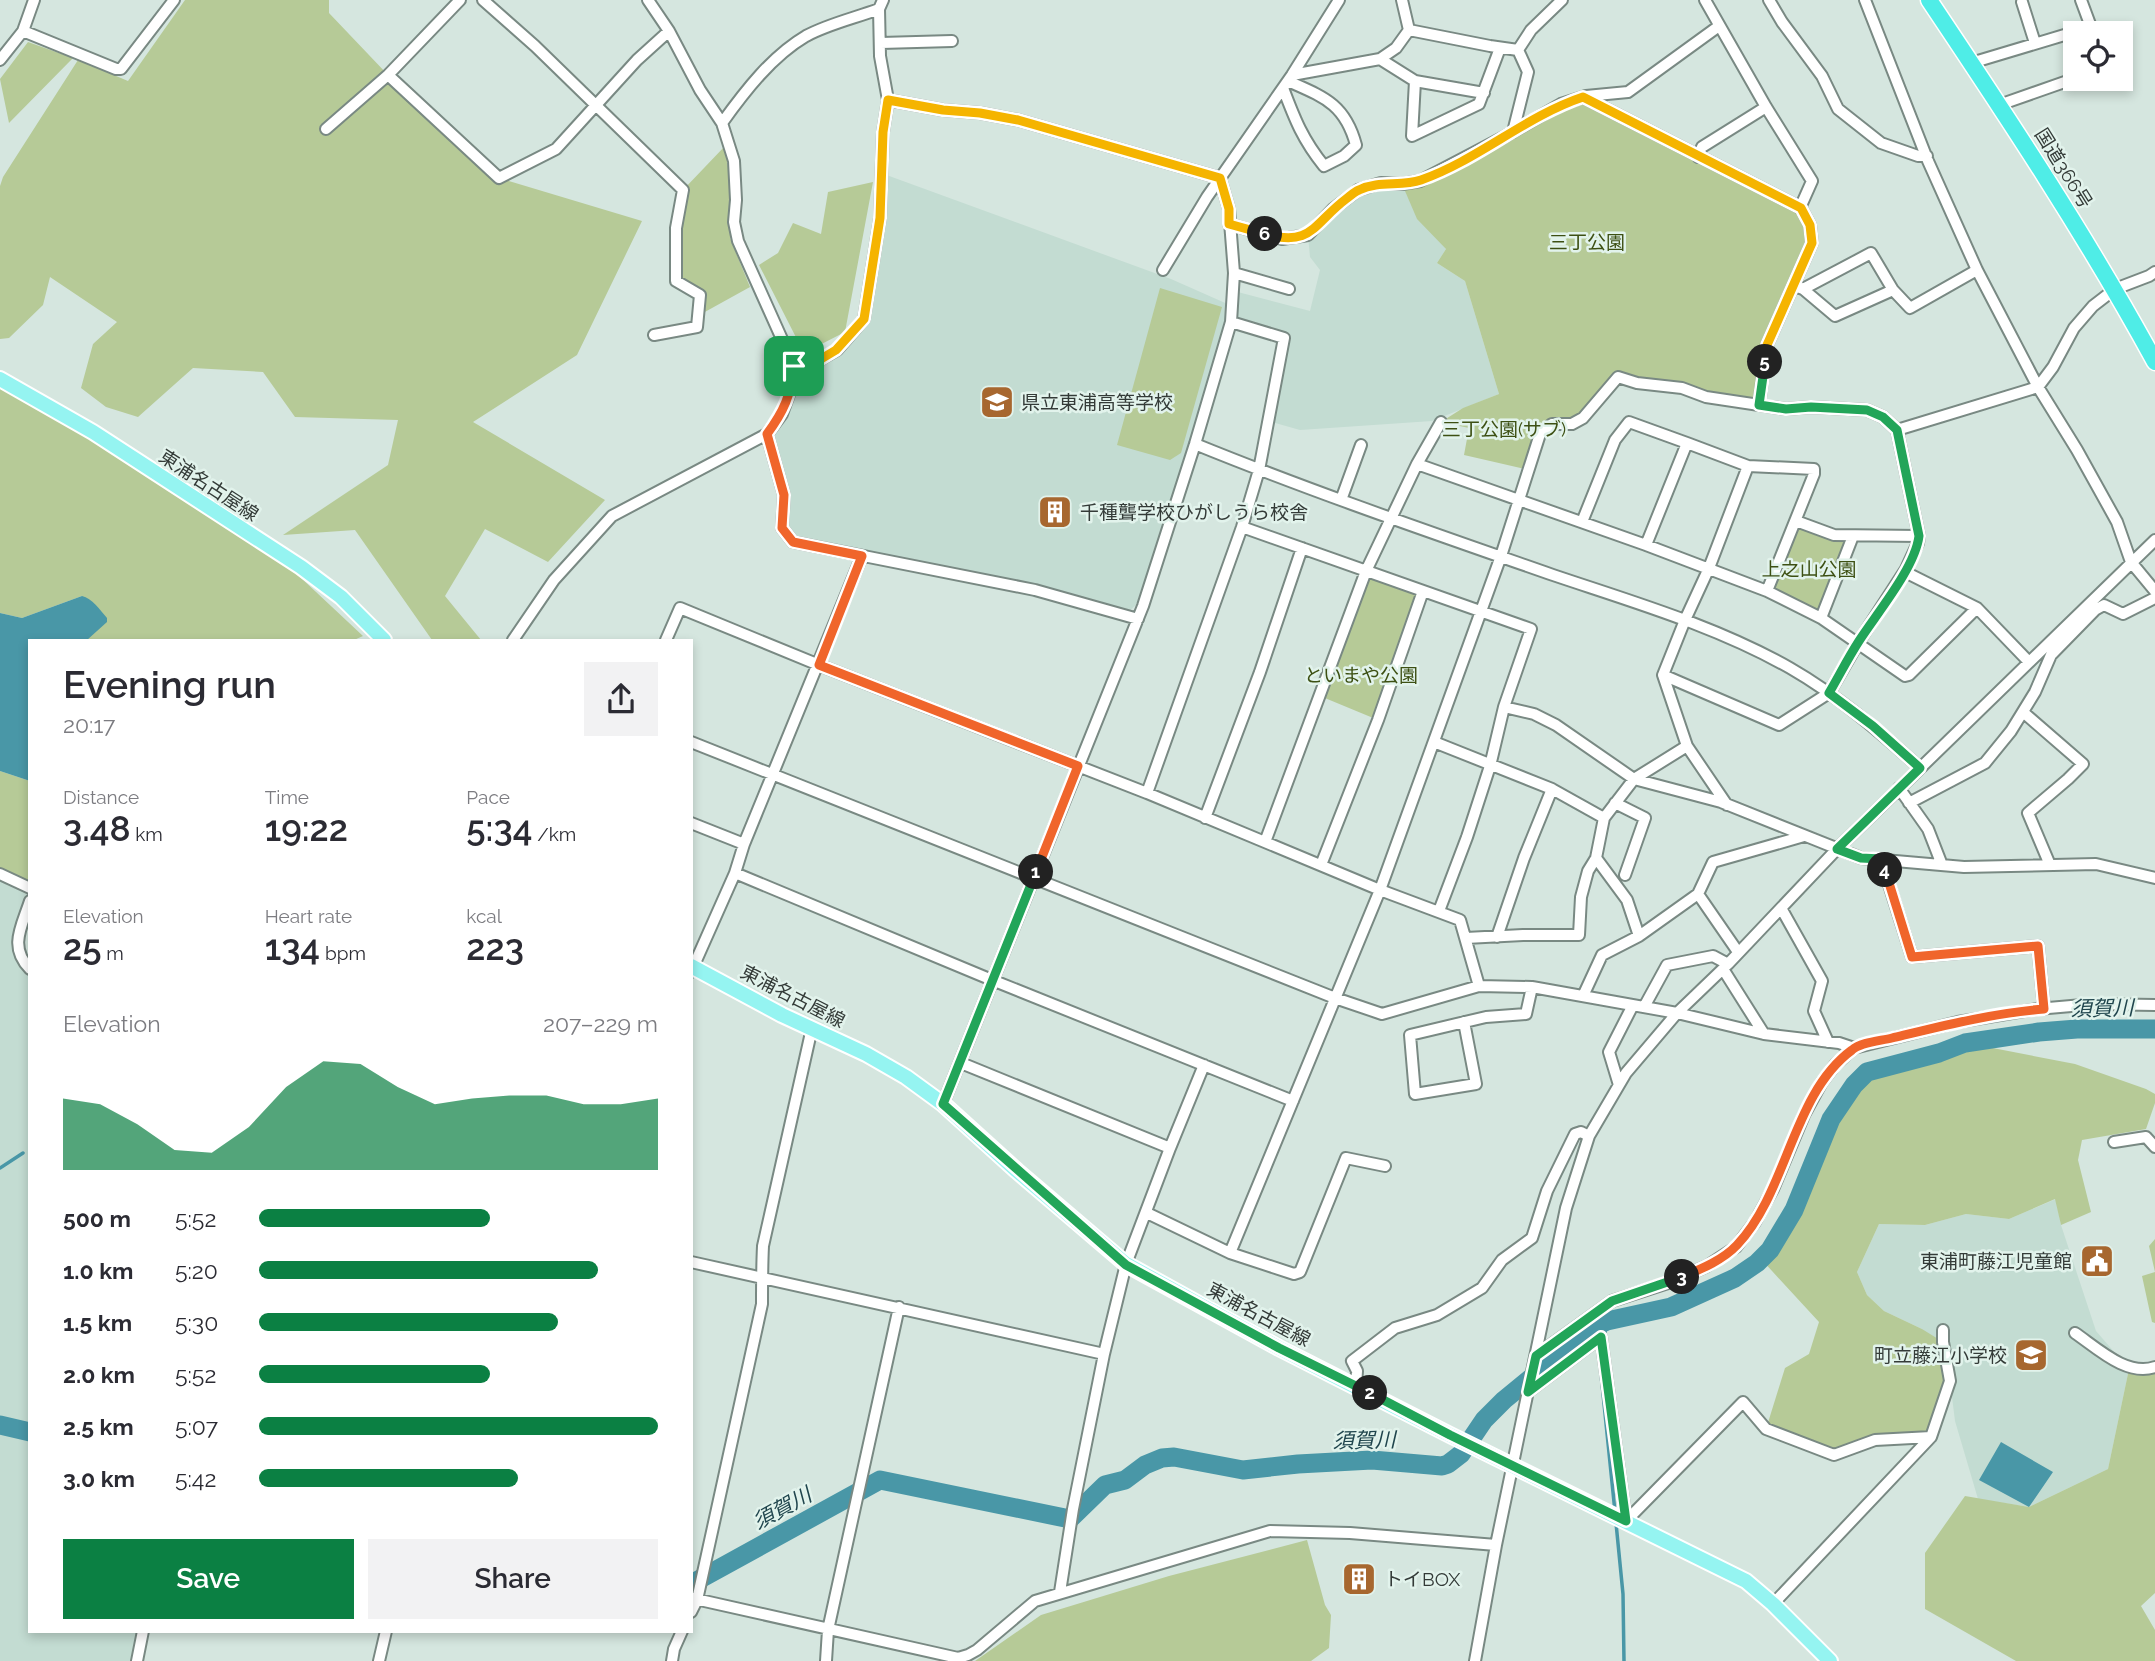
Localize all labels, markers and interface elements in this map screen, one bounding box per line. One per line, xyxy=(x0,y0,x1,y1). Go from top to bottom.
map controls xyxy=(2063,21,2133,91)
button: locate xyxy=(2063,21,2133,91)
street label: 国道366号 xyxy=(2031,124,2097,212)
pin: 6 xyxy=(1248,216,1282,252)
text: 6 xyxy=(1259,222,1270,244)
park label: 三丁公園 xyxy=(1549,231,1625,253)
pin xyxy=(764,336,824,396)
pin: 5 xyxy=(1748,344,1782,380)
icon: arrive xyxy=(775,347,813,385)
text: 5 xyxy=(1759,350,1770,372)
school or university icon: 県立東浦高等学校 xyxy=(978,383,1016,421)
place label: 県立東浦高等学校 xyxy=(1021,391,1173,413)
park label: 三丁公園(サブ) xyxy=(1442,418,1566,440)
street label: 東浦名古屋線 xyxy=(155,445,263,525)
building icon: 千種聾学校ひがしうら校舎 xyxy=(1036,493,1074,531)
place label: 千種聾学校ひがしうら校舎 xyxy=(1080,501,1308,523)
park label: 上之山公園 xyxy=(1761,558,1857,580)
text: Evening run xyxy=(63,662,276,707)
button: share xyxy=(584,662,658,736)
park label: といまや公園 xyxy=(1304,664,1418,686)
text: 20:17 xyxy=(63,711,115,738)
text: Distance xyxy=(63,786,139,808)
text: Time xyxy=(265,786,309,808)
text: Pace xyxy=(466,786,510,808)
text: 3.48 xyxy=(63,808,130,849)
text: 19:22 xyxy=(265,808,348,849)
text: 5:34 xyxy=(466,808,532,849)
text: km xyxy=(130,823,163,845)
text: /km xyxy=(532,823,576,845)
pin: 4 xyxy=(1868,852,1902,888)
pin: 1 xyxy=(1018,854,1054,890)
text: 4 xyxy=(1879,858,1890,880)
text: 1 xyxy=(1031,860,1040,882)
text: Elevation xyxy=(63,905,144,927)
text: Heart rate xyxy=(265,905,352,927)
text: kcal xyxy=(466,905,502,927)
text: 25 xyxy=(63,927,102,968)
text: 134 xyxy=(265,927,320,968)
text: 223 xyxy=(466,927,524,968)
text: m xyxy=(102,942,124,964)
text: bpm xyxy=(320,942,366,964)
street label: 東浦名古屋線 xyxy=(737,960,849,1032)
water label: 須賀川 xyxy=(2070,995,2136,1021)
text: Elevation xyxy=(63,1010,161,1037)
text: 207–229 m xyxy=(543,1010,658,1037)
text: 500 m xyxy=(63,1205,131,1232)
text: 5:52 xyxy=(175,1205,216,1232)
public building icon: 東浦町藤江児童館 xyxy=(2078,1242,2116,1280)
place label: 東浦町藤江児童館 xyxy=(1920,1250,2072,1272)
text: 1.0 km xyxy=(63,1257,133,1284)
text: 5:20 xyxy=(175,1257,218,1284)
pin: 3 xyxy=(1664,1260,1700,1294)
text: 3 xyxy=(1676,1265,1687,1287)
street label: 東浦名古屋線 xyxy=(1204,1278,1314,1350)
text: 1.5 km xyxy=(63,1309,132,1336)
text: 5:30 xyxy=(175,1309,218,1336)
school or university icon: 町立藤江小学校 xyxy=(2012,1336,2050,1374)
place label: 町立藤江小学校 xyxy=(1874,1344,2007,1366)
text: 2.0 km xyxy=(63,1361,135,1388)
text: 5:52 xyxy=(175,1361,216,1388)
pin: 2 xyxy=(1352,1376,1388,1410)
text: 2 xyxy=(1364,1381,1375,1403)
text: 2.5 km xyxy=(63,1413,134,1440)
text: 5:07 xyxy=(175,1413,218,1440)
water label: 須賀川 xyxy=(1332,1427,1398,1453)
text: 3.0 km xyxy=(63,1465,135,1492)
text: 5:42 xyxy=(175,1465,216,1492)
water label: 須賀川 xyxy=(748,1481,817,1534)
button: Save xyxy=(63,1539,354,1619)
button: Share xyxy=(368,1539,658,1619)
building icon: トイBOX xyxy=(1340,1560,1378,1598)
place label: トイBOX xyxy=(1384,1568,1460,1590)

